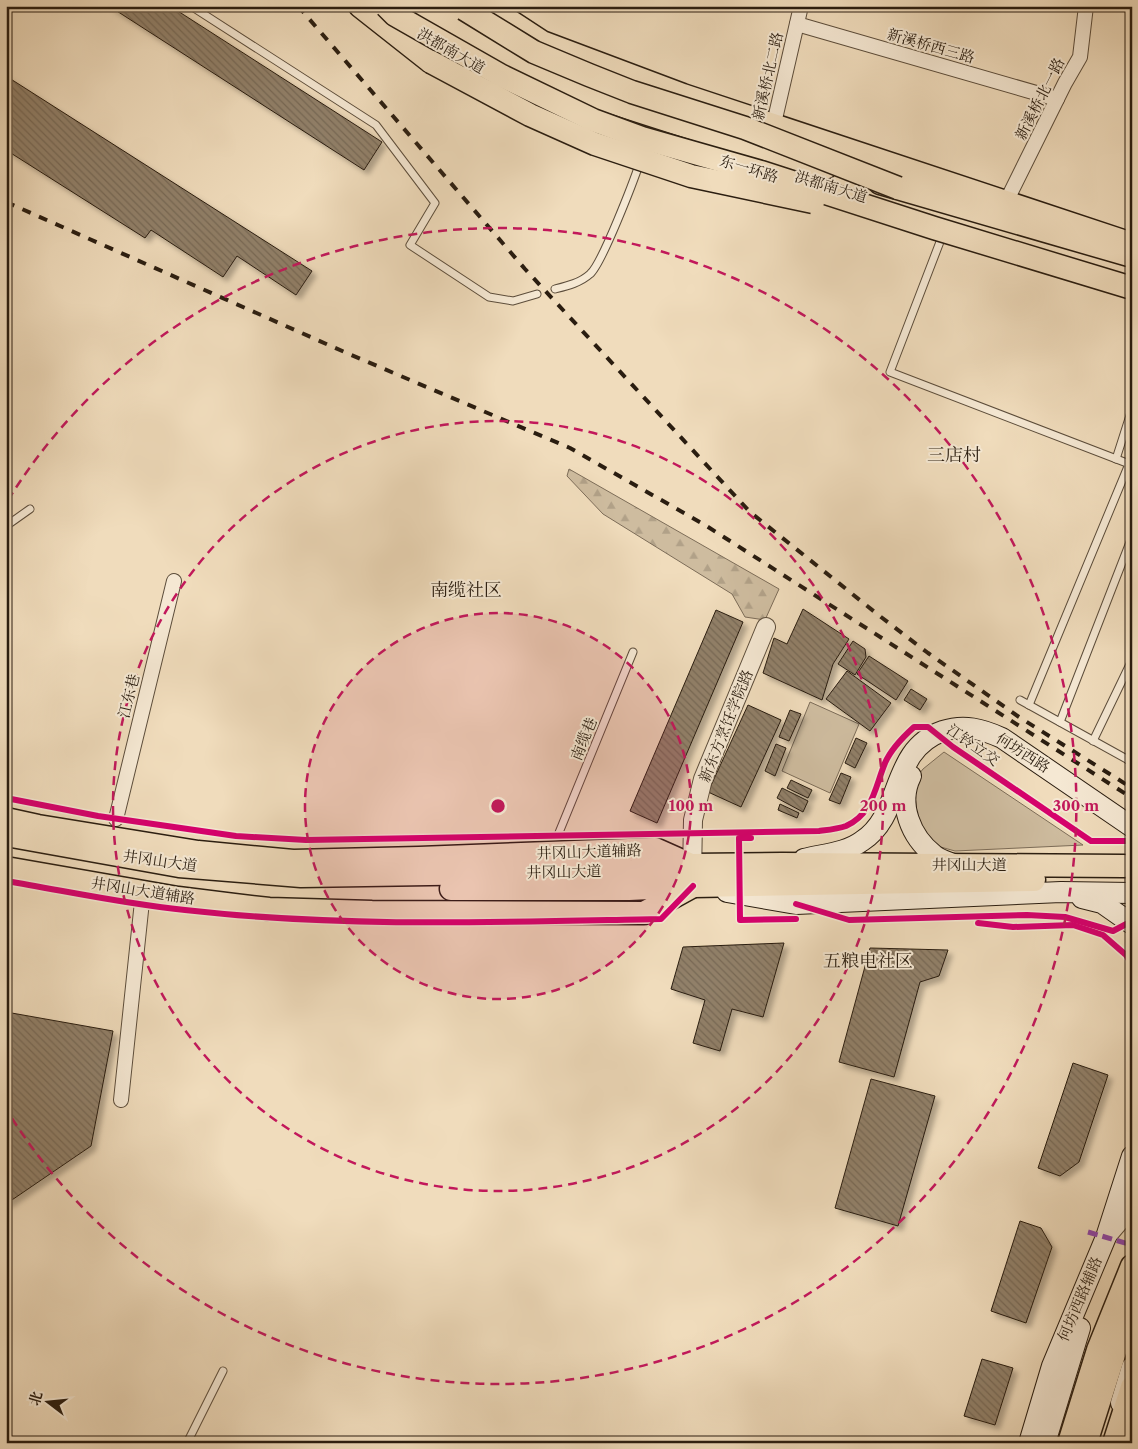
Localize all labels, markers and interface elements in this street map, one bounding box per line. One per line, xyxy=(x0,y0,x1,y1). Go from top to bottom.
street label: 洪都南大道 xyxy=(414,24,488,78)
street label: 新溪桥西三路 xyxy=(885,24,977,67)
street label: 新溪桥北二路 xyxy=(748,30,787,122)
street label: 新溪桥北一路 xyxy=(1011,54,1068,143)
street label: 东一环路 xyxy=(718,151,781,186)
street label: 洪都南大道 xyxy=(792,166,870,207)
district label: 三店村 xyxy=(927,444,981,466)
district label: 南缆社区 xyxy=(430,579,502,601)
street label: 新东方烹饪学院路 xyxy=(694,667,757,785)
street label: 江东巷 xyxy=(114,672,143,720)
street label: 南缆巷 xyxy=(566,714,601,763)
street label: 江铃立交 xyxy=(943,720,1003,770)
street label: 何坊西路 xyxy=(993,729,1054,777)
text: 100 m xyxy=(669,796,713,815)
text: 200 m xyxy=(860,796,906,815)
text: 300 m xyxy=(1053,796,1099,815)
centre of rings xyxy=(489,797,507,815)
street label: 井冈山大道辅路 xyxy=(536,840,642,863)
street label: 井冈山大道 xyxy=(122,846,199,875)
street label: 井冈山大道 xyxy=(931,855,1007,874)
street label: 井冈山大道 xyxy=(526,861,602,882)
street label: 井冈山大道辅路 xyxy=(90,873,196,908)
district label: 五粮电社区 xyxy=(823,950,913,972)
street label: 何坊西路辅路 xyxy=(1053,1254,1106,1344)
north arrow xyxy=(22,1376,72,1426)
text: 北 xyxy=(25,1389,46,1408)

